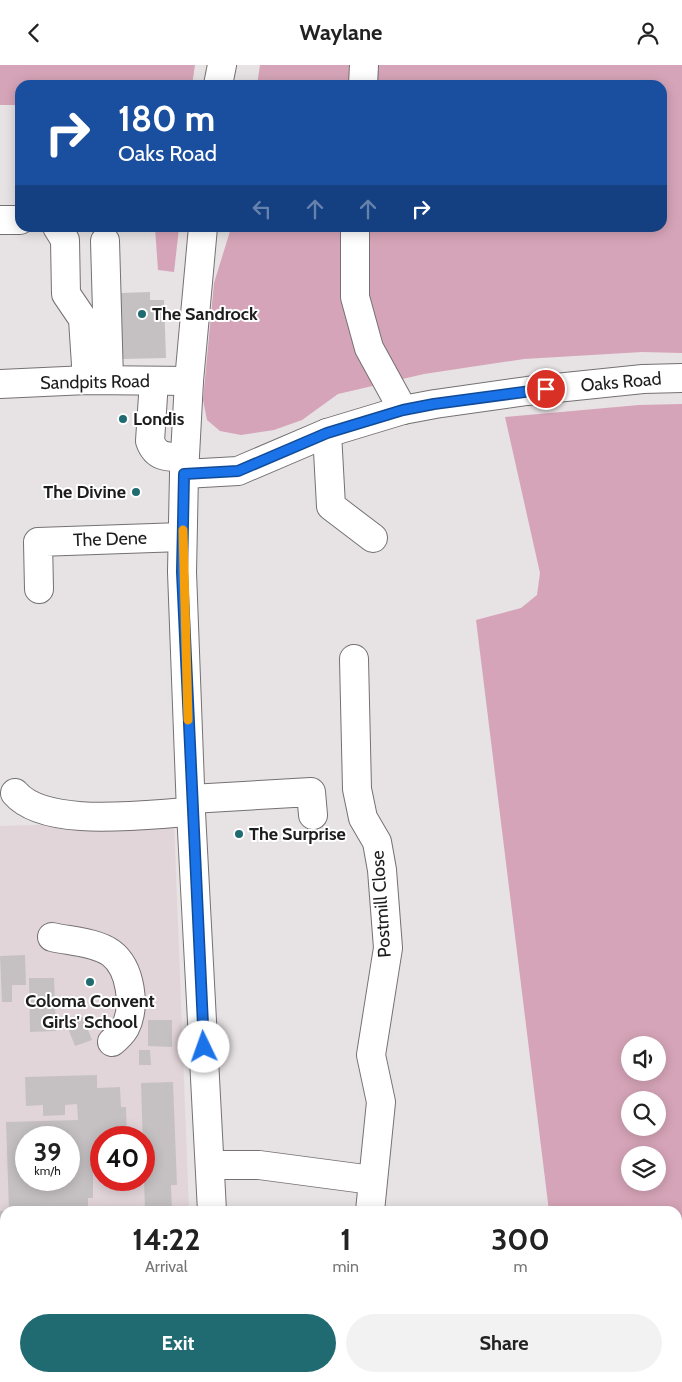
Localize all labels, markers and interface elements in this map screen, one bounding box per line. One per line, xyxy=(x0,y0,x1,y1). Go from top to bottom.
icon: back xyxy=(20,19,48,47)
text: Waylane xyxy=(300,19,382,46)
icon: person xyxy=(634,19,662,47)
text: 180 m xyxy=(118,97,215,140)
icon: right xyxy=(35,100,100,165)
text: Oaks Road xyxy=(118,140,217,167)
icon: left xyxy=(248,195,276,223)
icon: ahead xyxy=(301,195,329,223)
icon: ahead xyxy=(354,195,382,223)
icon: right xyxy=(407,195,435,223)
place label: The Sandrock xyxy=(152,303,258,325)
marker: The Sandrock xyxy=(136,308,148,320)
pin xyxy=(525,368,567,410)
street label: Oaks Road xyxy=(580,368,662,396)
street label: Sandpits Road xyxy=(40,370,150,394)
icon: arrive xyxy=(532,375,560,403)
place label: Londis xyxy=(133,408,185,430)
marker: Londis xyxy=(117,413,129,425)
place label: The Divine xyxy=(43,481,126,503)
marker: The Divine xyxy=(130,486,142,498)
street label: The Dene xyxy=(73,527,147,551)
place label: The Surprise xyxy=(249,823,346,845)
marker: The Surprise xyxy=(233,828,245,840)
street label: Postmill Close xyxy=(366,850,396,958)
marker: Coloma Convent Girls' School xyxy=(84,976,96,988)
place label: Coloma Convent Girls' School xyxy=(25,990,155,1033)
position arrow xyxy=(177,1020,229,1072)
map controls xyxy=(621,1036,666,1191)
button: sound xyxy=(621,1036,666,1081)
button: search xyxy=(621,1091,666,1136)
speed limit sign: 40 xyxy=(90,1126,155,1191)
text: 39 xyxy=(34,1137,61,1167)
button: layers xyxy=(621,1146,666,1191)
text: km/h xyxy=(34,1163,61,1178)
text: 14:22 xyxy=(132,1221,200,1258)
text: 1 xyxy=(340,1221,351,1258)
text: 300 xyxy=(491,1221,550,1258)
text: Arrival xyxy=(145,1257,188,1276)
text: min xyxy=(333,1257,359,1276)
text: m xyxy=(513,1257,527,1276)
button: Exit xyxy=(20,1314,336,1372)
button: Share xyxy=(346,1314,662,1372)

